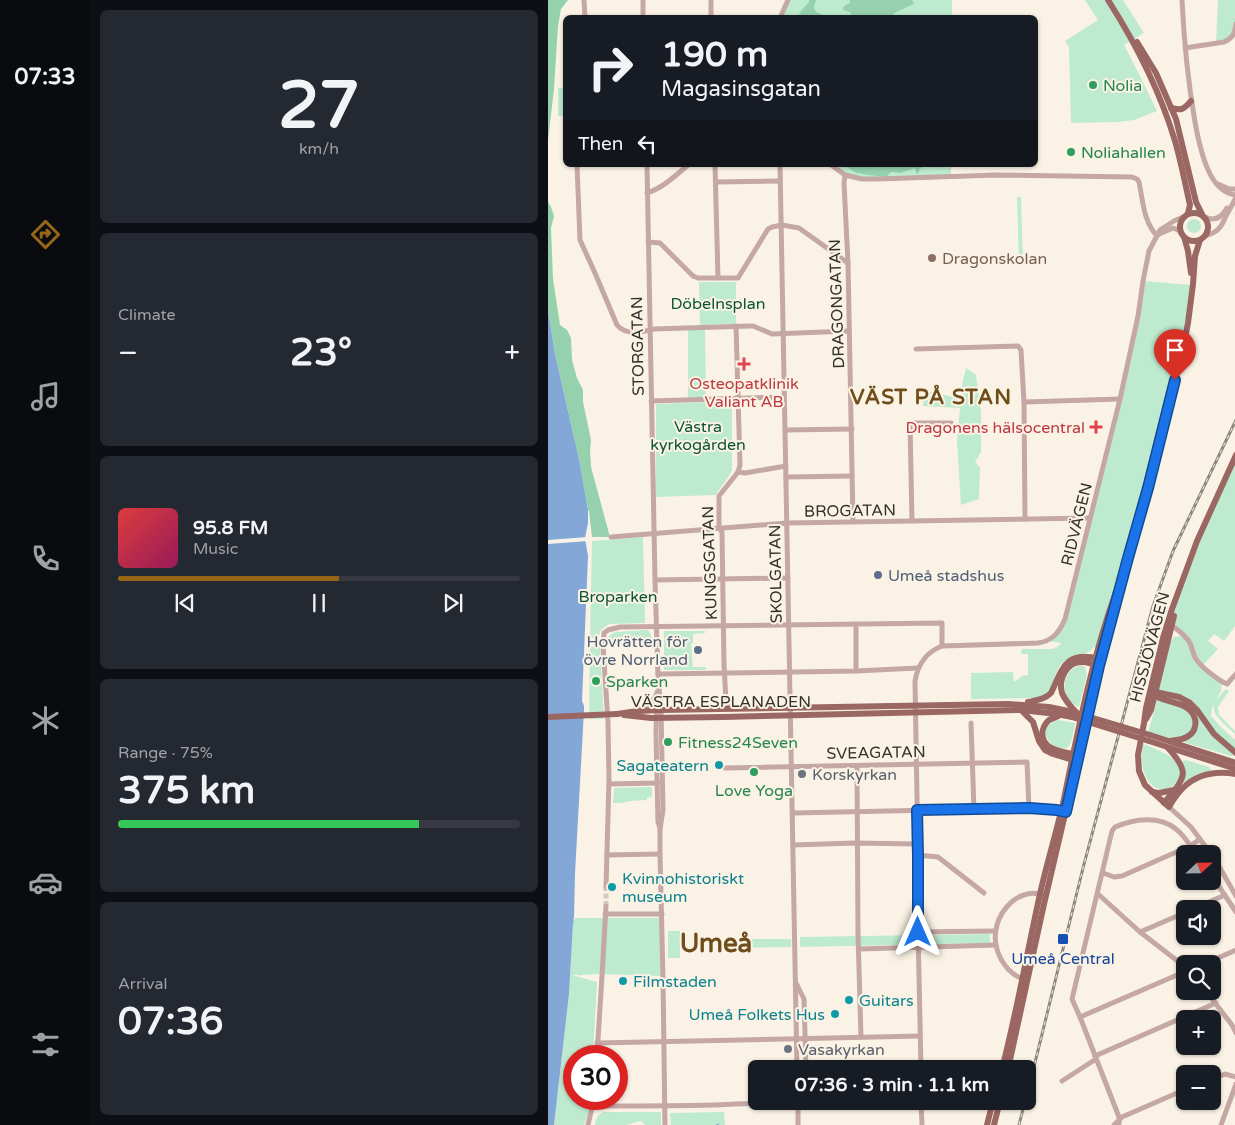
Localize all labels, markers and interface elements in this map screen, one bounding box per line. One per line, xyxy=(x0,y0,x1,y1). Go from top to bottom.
text: 190 m xyxy=(661,34,768,76)
icon: right xyxy=(578,35,643,100)
text: 07:33 xyxy=(15,64,75,90)
text: 27 xyxy=(278,67,360,146)
text: Magasinsgatan xyxy=(661,76,821,102)
place label: Nolia xyxy=(1103,76,1142,96)
marker: Nolia xyxy=(1087,79,1099,91)
icon: left xyxy=(633,130,661,158)
text: Then xyxy=(578,133,623,155)
text: km/h xyxy=(299,139,339,159)
place label: Noliahallen xyxy=(1081,143,1166,163)
marker: Noliahallen xyxy=(1065,146,1077,158)
icon: directions xyxy=(28,217,63,252)
street label: DRAGONGATAN xyxy=(825,239,849,369)
place label: Dragonskolan xyxy=(942,249,1047,269)
marker: Dragonskolan xyxy=(926,252,938,264)
park label: Döbelnsplan xyxy=(671,294,765,314)
street label: STORGATAN xyxy=(627,296,649,396)
text: Climate xyxy=(118,305,176,325)
pin xyxy=(1154,329,1196,380)
text: 23° xyxy=(290,330,352,376)
text: − xyxy=(118,336,138,370)
text: + xyxy=(504,336,520,370)
icon: arrive xyxy=(1161,336,1189,364)
marker: Osteopatklinik Valiant AB xyxy=(737,357,751,371)
place label: Osteopatklinik Valiant AB xyxy=(689,374,799,412)
icon: music xyxy=(28,379,63,414)
district label: VÄST PÅ STAN xyxy=(850,384,1012,410)
park label: Västra kyrkogården xyxy=(650,417,746,455)
place label: Dragonens hälsocentral xyxy=(905,418,1085,438)
marker: Dragonens hälsocentral xyxy=(1089,420,1103,434)
street label: RIDVÄGEN xyxy=(1057,481,1097,568)
street label: BROGATAN xyxy=(804,500,896,522)
street label: KUNGSGATAN xyxy=(698,506,722,620)
text: 95.8 FM xyxy=(193,517,268,539)
street label: SKOLGATAN xyxy=(765,524,787,624)
text: Music xyxy=(193,539,238,559)
icon: phone xyxy=(28,541,63,576)
place label: Umeå stadshus xyxy=(888,566,1004,586)
marker: Umeå stadshus xyxy=(872,569,884,581)
park label: Broparken xyxy=(578,587,658,607)
icon: previous xyxy=(171,589,199,617)
icon: pause xyxy=(305,589,333,617)
icon: next xyxy=(439,589,467,617)
street label: HISSJÖVÄGEN xyxy=(1126,590,1174,705)
place label: Hovrätten för övre Norrland xyxy=(583,632,689,670)
marker: Hovrätten för övre Norrland xyxy=(692,644,704,656)
place label: Sparken xyxy=(606,672,668,692)
marker: Sparken xyxy=(590,675,602,687)
street label: VÄSTRA ESPLANADEN xyxy=(631,692,811,712)
icon: climate xyxy=(28,703,63,738)
place label: Fitness24Seven xyxy=(678,733,798,753)
marker: Fitness24Seven xyxy=(662,736,674,748)
street label: SVEAGATAN xyxy=(826,742,926,764)
text: Range · 75% xyxy=(118,743,213,763)
place label: Sagateatern xyxy=(616,756,709,776)
marker: Sagateatern xyxy=(713,759,725,771)
place label: Korskyrkan xyxy=(812,765,897,785)
marker: Love Yoga xyxy=(748,766,760,778)
text: 375 km xyxy=(118,768,255,814)
marker: Korskyrkan xyxy=(796,768,808,780)
place label: Love Yoga xyxy=(715,781,793,801)
north arrow xyxy=(1176,845,1220,890)
map controls xyxy=(1176,845,1221,1110)
icon: car xyxy=(28,865,63,900)
place label: Kvinnohistoriskt museum xyxy=(622,869,744,907)
marker: Kvinnohistoriskt museum xyxy=(606,881,618,893)
button: sound xyxy=(1176,900,1221,945)
position arrow xyxy=(891,905,943,957)
district label: Umeå xyxy=(680,928,752,959)
marker: Umeå Central xyxy=(1056,932,1070,946)
place label: Umeå Central xyxy=(1011,949,1115,969)
button: search xyxy=(1176,955,1221,1000)
place label: Filmstaden xyxy=(633,972,717,992)
text: Arrival xyxy=(118,974,167,994)
marker: Filmstaden xyxy=(617,975,629,987)
place label: Guitars xyxy=(859,991,914,1011)
marker: Guitars xyxy=(843,994,855,1006)
text: 07:36 xyxy=(118,999,223,1045)
place label: Umeå Folkets Hus xyxy=(689,1005,825,1025)
marker: Umeå Folkets Hus xyxy=(829,1008,841,1020)
button: + xyxy=(1176,1010,1221,1055)
icon: filters xyxy=(28,1027,63,1062)
place label: Vasakyrkan xyxy=(798,1040,885,1060)
marker: Vasakyrkan xyxy=(782,1043,794,1055)
speed limit sign: 30 xyxy=(563,1045,628,1110)
button: − xyxy=(1176,1065,1221,1110)
text: 07:36 · 3 min · 1.1 km xyxy=(795,1074,989,1096)

